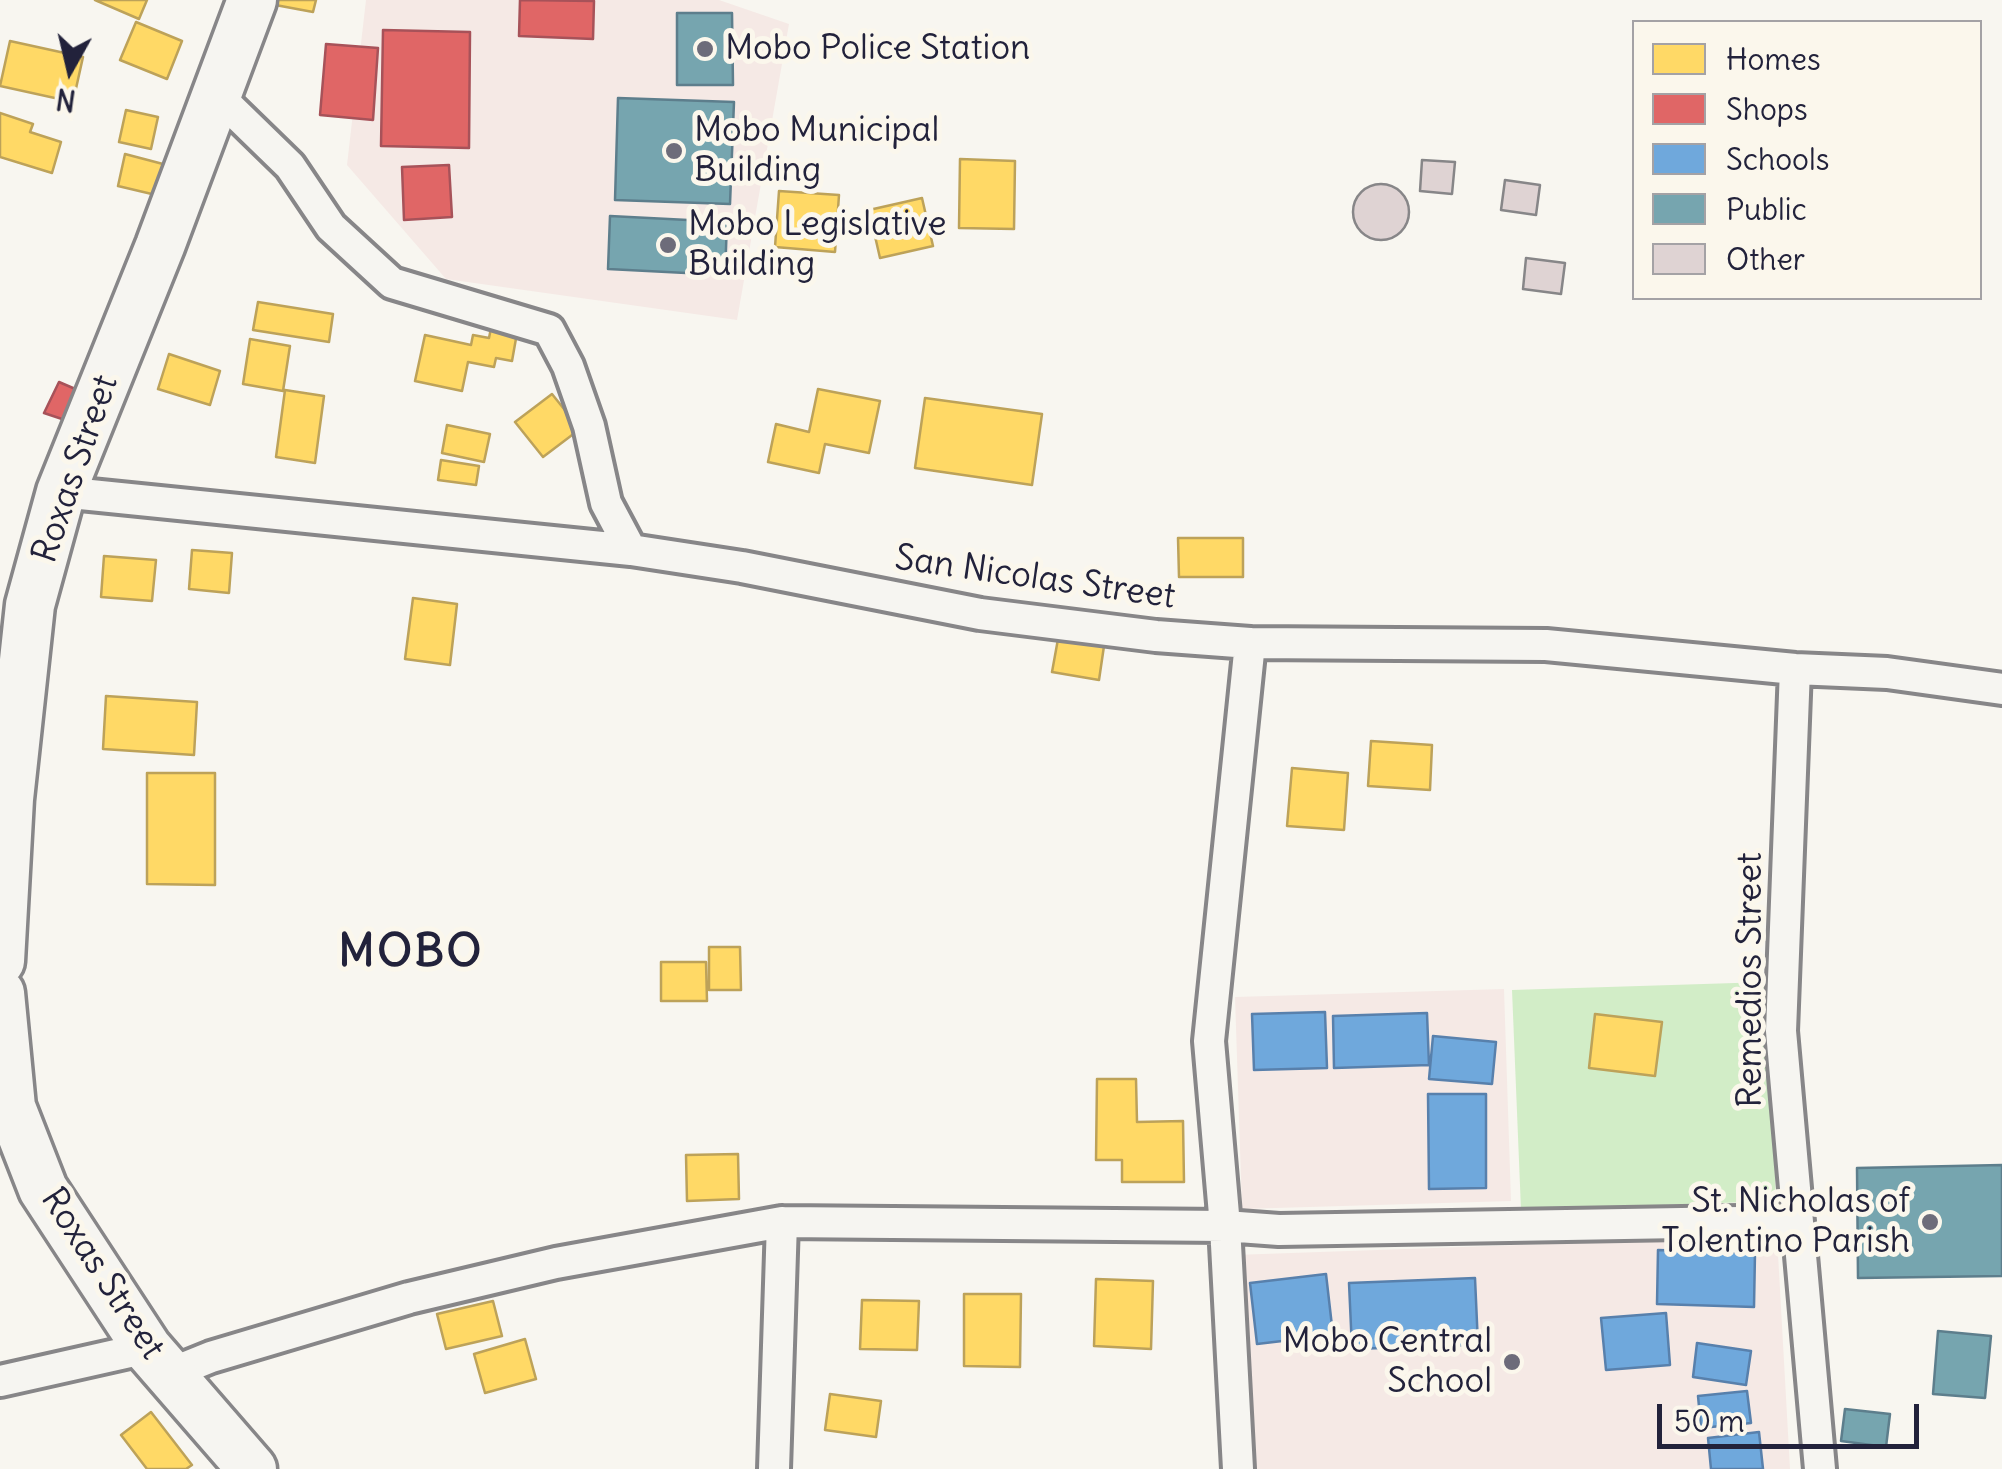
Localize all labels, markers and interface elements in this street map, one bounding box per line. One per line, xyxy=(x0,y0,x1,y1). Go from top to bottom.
north arrow xyxy=(20,20,120,120)
legend xyxy=(1632,20,1982,300)
place label: Mobo Police Station xyxy=(725,28,1030,70)
marker: Mobo Police Station xyxy=(694,38,716,60)
text: Homes xyxy=(1726,40,1821,78)
text: N xyxy=(54,81,78,119)
text: Shops xyxy=(1726,90,1808,128)
place label: Mobo Municipal Building xyxy=(694,110,939,192)
marker: Mobo Municipal Building xyxy=(663,140,685,162)
text: Schools xyxy=(1726,140,1829,178)
text: Public xyxy=(1726,190,1807,228)
place label: Mobo Legislative Building xyxy=(688,204,947,286)
marker: Mobo Legislative Building xyxy=(657,234,679,256)
text: Other xyxy=(1726,240,1805,278)
street label: Roxas Street xyxy=(24,370,128,568)
street label: San Nicolas Street xyxy=(892,538,1178,618)
street label: Remedios Street xyxy=(1730,852,1772,1108)
district label: MOBO xyxy=(338,926,484,980)
street label: Roxas Street xyxy=(31,1181,173,1367)
place label: St. Nicholas of Tolentino Parish xyxy=(1661,1181,1910,1263)
marker: St. Nicholas of Tolentino Parish xyxy=(1919,1211,1941,1233)
place label: Mobo Central School xyxy=(1282,1321,1492,1403)
marker: Mobo Central School xyxy=(1501,1351,1523,1373)
scale bar xyxy=(1662,1384,1924,1446)
text: 50 m xyxy=(1674,1402,1744,1440)

